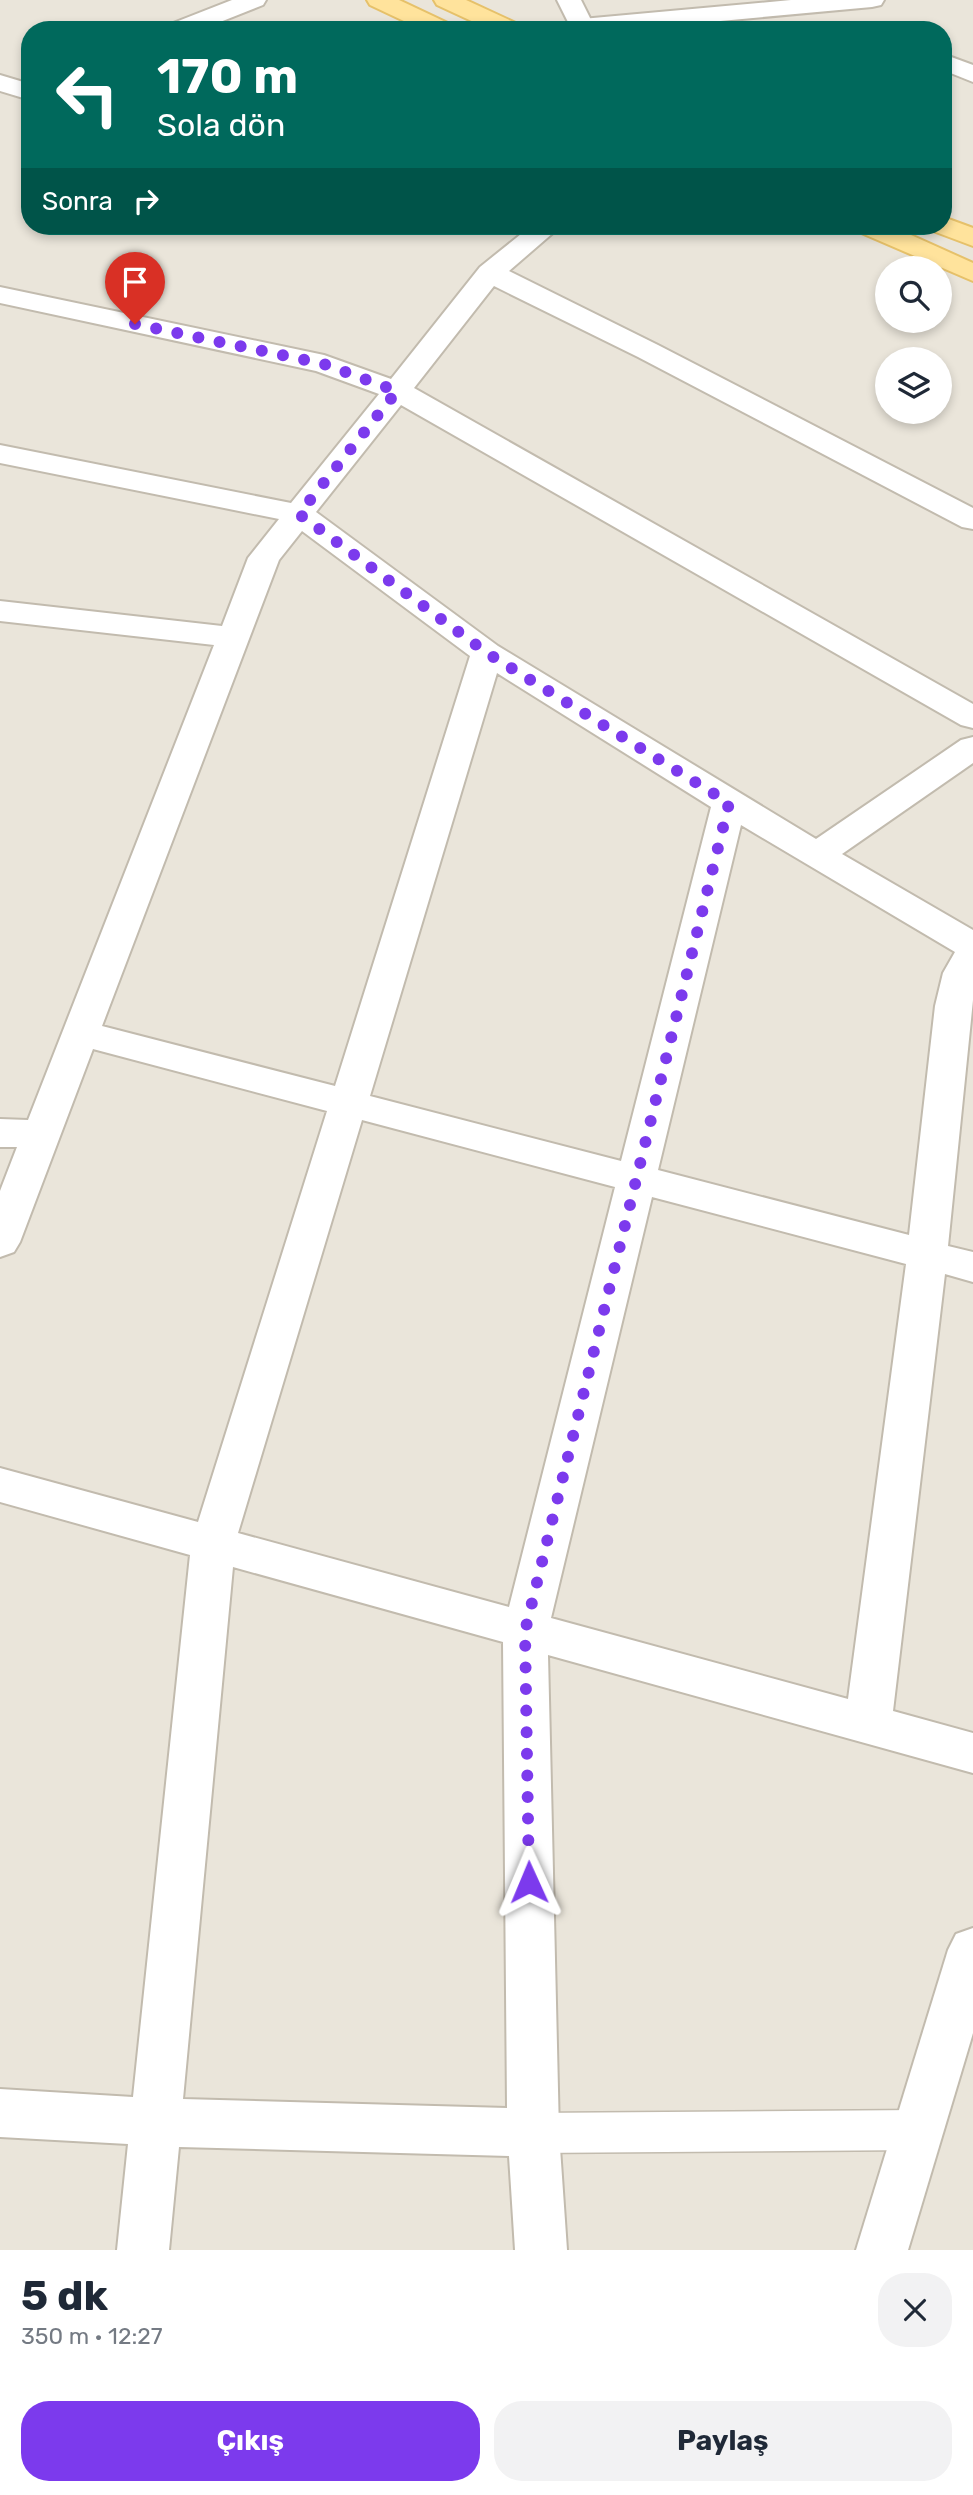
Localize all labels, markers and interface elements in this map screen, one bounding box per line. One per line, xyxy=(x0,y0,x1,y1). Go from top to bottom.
text: 170 m xyxy=(157,47,298,105)
icon: left xyxy=(42,49,133,140)
text: Sola dön xyxy=(157,106,285,144)
icon: right xyxy=(127,182,165,220)
text: Sonra xyxy=(42,186,113,217)
pin xyxy=(105,252,165,324)
map controls xyxy=(875,256,952,424)
button: search xyxy=(875,256,952,333)
icon: arrive xyxy=(116,263,154,301)
button: layers xyxy=(875,347,952,424)
position arrow xyxy=(492,1845,566,1919)
text: 5 dk xyxy=(21,2271,108,2321)
button: close xyxy=(878,2273,952,2347)
text: 350 m · 12:27 xyxy=(21,2322,163,2350)
button: Çıkış xyxy=(21,2401,480,2481)
button: Paylaş xyxy=(494,2401,952,2481)

